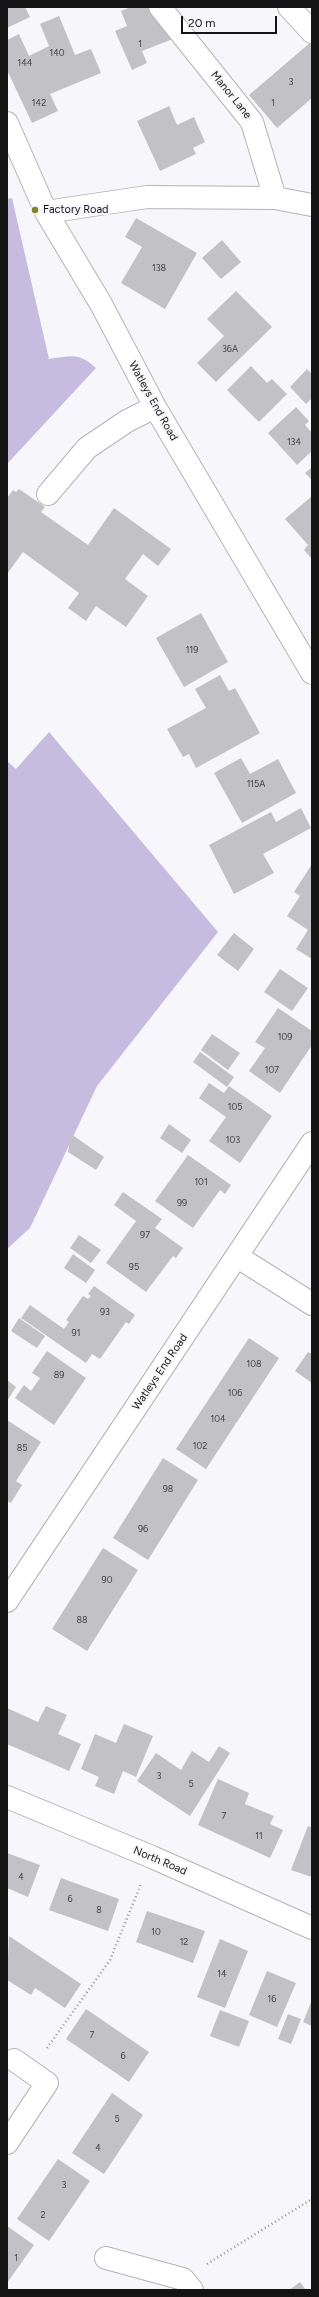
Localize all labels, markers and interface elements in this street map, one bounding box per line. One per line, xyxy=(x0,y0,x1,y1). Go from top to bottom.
scale bar xyxy=(183,8,279,34)
text: 20 m xyxy=(188,16,216,30)
house number: 1 xyxy=(138,39,142,49)
house number: 140 xyxy=(49,48,65,58)
house number: 144 xyxy=(18,58,32,68)
street label: Manor Lane xyxy=(208,69,254,121)
house number: 3 xyxy=(289,77,293,87)
house number: 142 xyxy=(32,98,46,108)
house number: 1 xyxy=(271,98,275,108)
place label: Factory Road xyxy=(43,203,109,217)
marker: Factory Road xyxy=(30,205,40,215)
house number: 138 xyxy=(152,263,166,273)
house number: 36A xyxy=(222,344,238,354)
street label: Watleys End Road xyxy=(126,359,180,443)
house number: 134 xyxy=(287,437,301,447)
house number: 119 xyxy=(186,645,198,655)
house number: 115A xyxy=(247,779,265,789)
house number: 109 xyxy=(278,1032,292,1042)
house number: 107 xyxy=(265,1065,279,1075)
house number: 105 xyxy=(228,1102,242,1112)
house number: 103 xyxy=(226,1135,240,1145)
house number: 101 xyxy=(194,1177,208,1187)
house number: 99 xyxy=(177,1198,187,1208)
house number: 97 xyxy=(140,1230,150,1240)
house number: 95 xyxy=(129,1262,139,1272)
house number: 93 xyxy=(100,1307,110,1317)
house number: 91 xyxy=(72,1328,80,1338)
street label: Watleys End Road xyxy=(130,1331,190,1413)
house number: 108 xyxy=(246,1359,262,1369)
house number: 89 xyxy=(54,1370,64,1380)
house number: 106 xyxy=(228,1388,242,1398)
house number: 104 xyxy=(210,1414,226,1424)
house number: 102 xyxy=(193,1441,207,1451)
house number: 85 xyxy=(17,1443,27,1453)
house number: 98 xyxy=(163,1484,173,1494)
house number: 96 xyxy=(138,1524,148,1534)
house number: 90 xyxy=(102,1575,112,1585)
house number: 88 xyxy=(76,1615,88,1625)
house number: 3 xyxy=(157,1771,161,1781)
house number: 5 xyxy=(188,1779,194,1789)
house number: 7 xyxy=(222,1811,226,1821)
house number: 11 xyxy=(255,1831,263,1841)
street label: North Road xyxy=(131,1844,189,1878)
house number: 4 xyxy=(18,1872,24,1882)
house number: 6 xyxy=(67,1894,73,1904)
house number: 8 xyxy=(96,1905,102,1915)
house number: 10 xyxy=(151,1927,161,1937)
house number: 12 xyxy=(180,1937,188,1947)
house number: 14 xyxy=(217,1969,227,1979)
house number: 16 xyxy=(268,1994,276,2004)
house number: 7 xyxy=(90,2030,94,2040)
house number: 6 xyxy=(120,2051,126,2061)
house number: 5 xyxy=(114,2114,120,2124)
house number: 4 xyxy=(95,2143,101,2153)
house number: 3 xyxy=(62,2180,66,2190)
house number: 2 xyxy=(40,2210,46,2220)
house number: 1 xyxy=(14,2253,18,2263)

